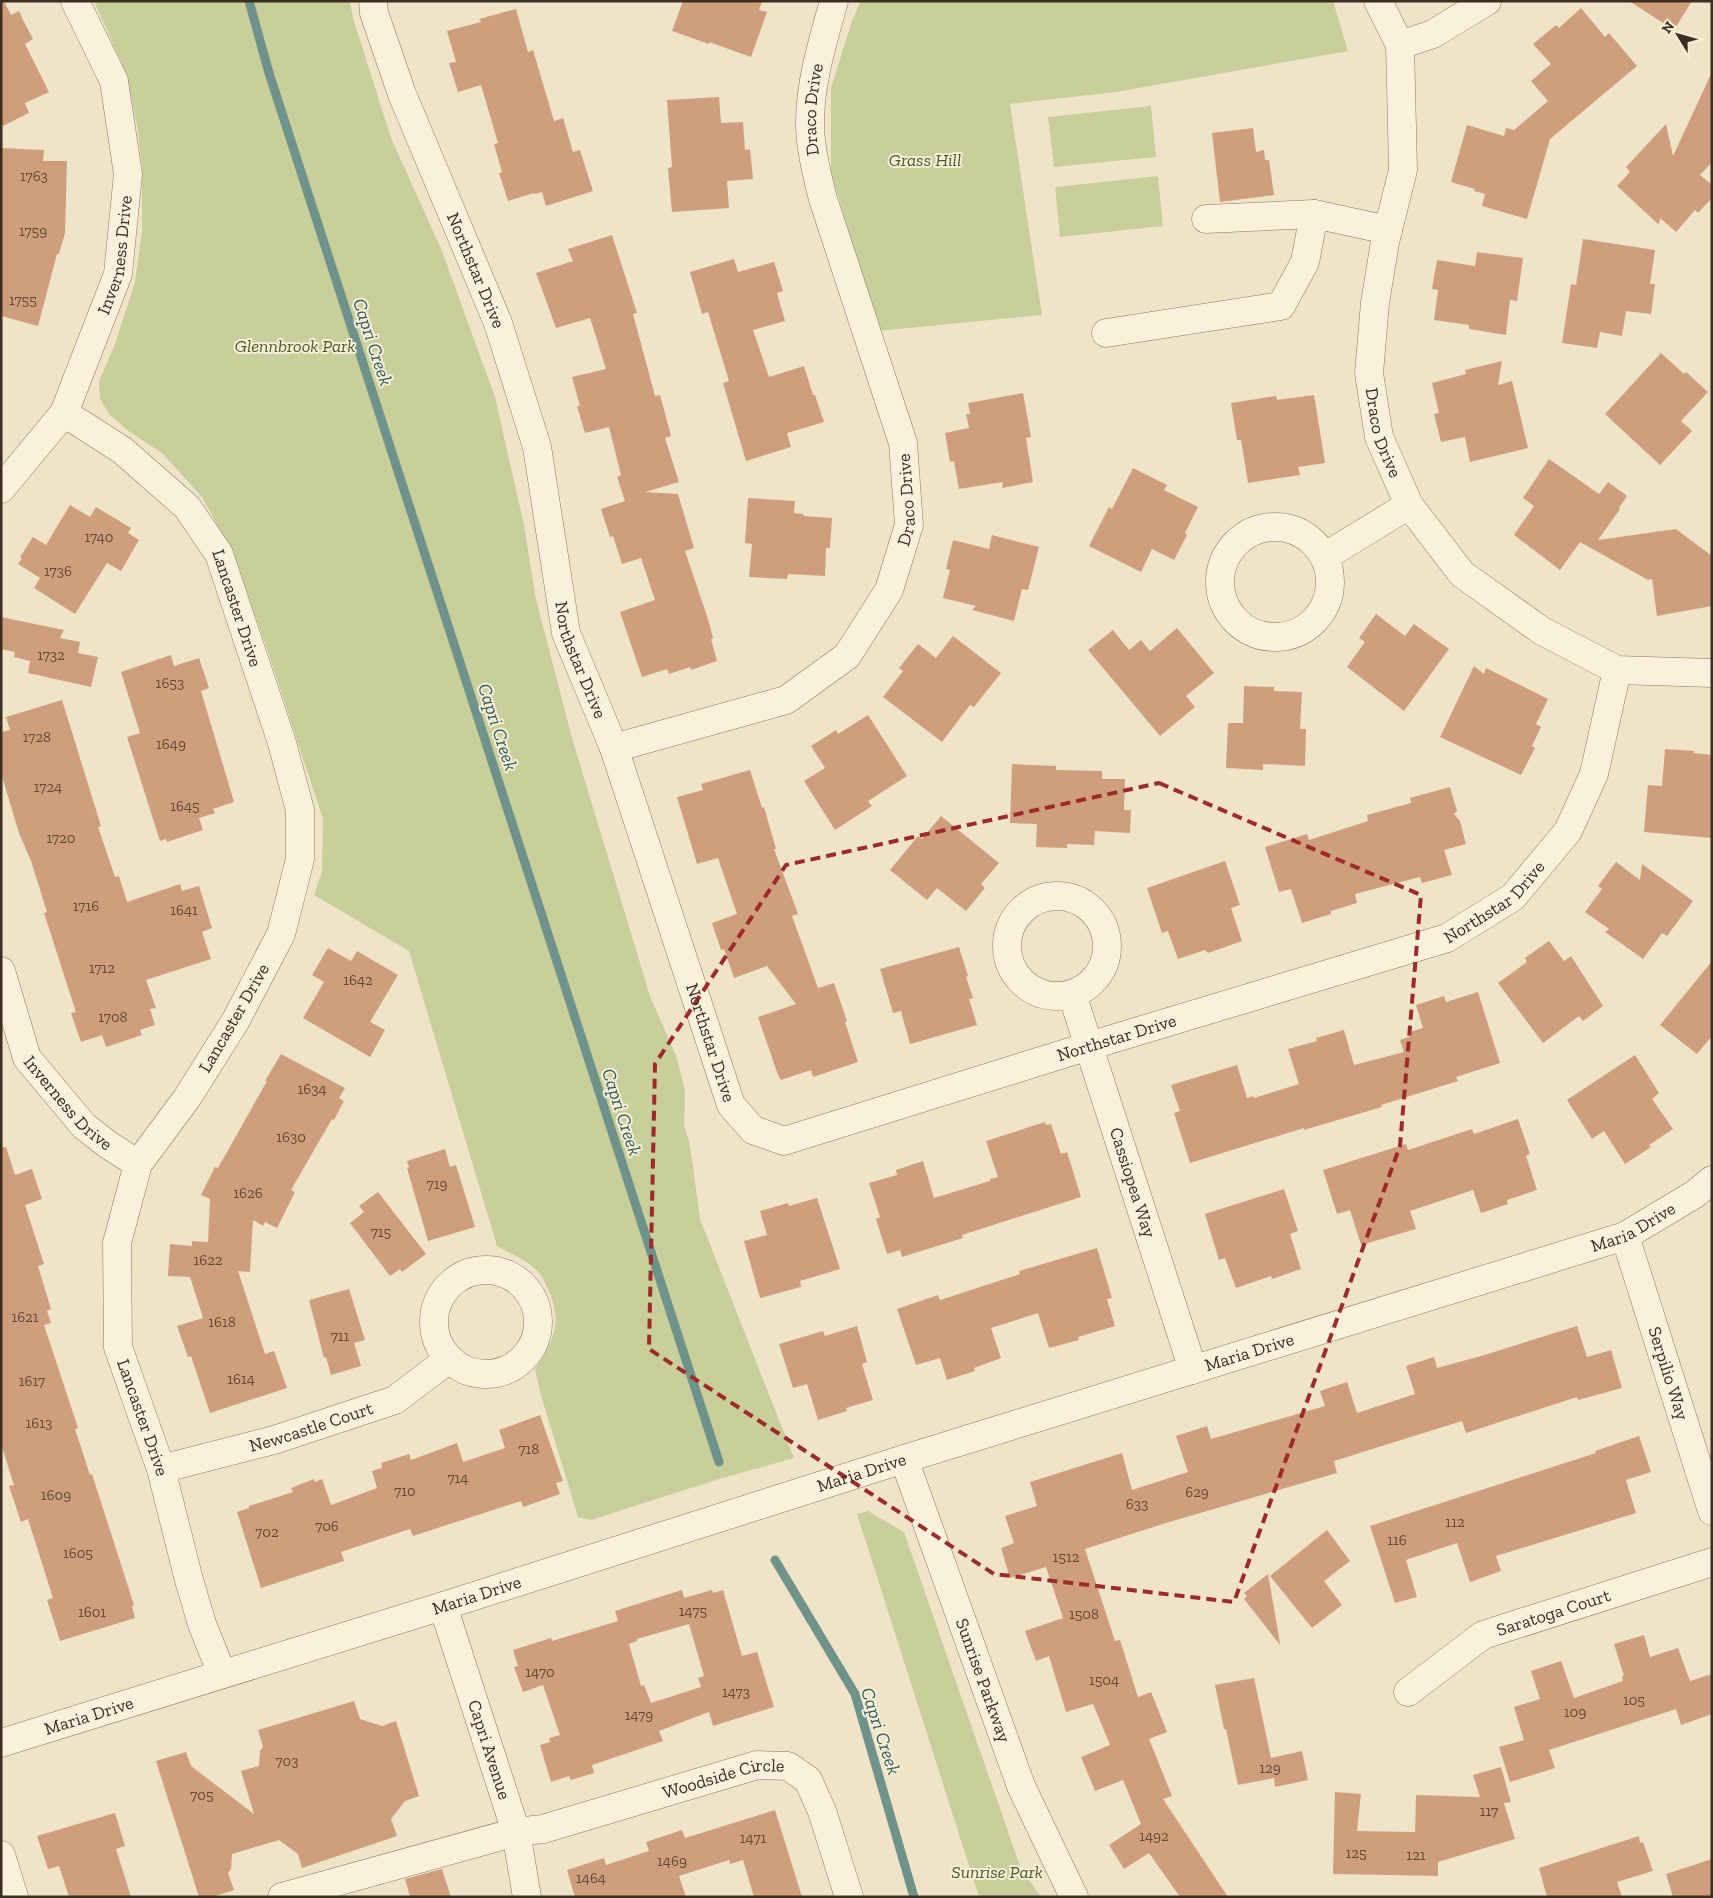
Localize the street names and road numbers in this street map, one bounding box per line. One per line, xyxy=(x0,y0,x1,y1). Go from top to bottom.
street label: Draco Drive xyxy=(799,61,828,157)
street label: Inverness Drive xyxy=(92,194,137,318)
street label: Northstar Drive xyxy=(442,209,510,331)
street label: Draco Drive xyxy=(1360,386,1407,481)
street label: Draco Drive xyxy=(892,453,920,549)
street label: Lancaster Drive xyxy=(207,546,267,670)
street label: Northstar Drive xyxy=(550,600,611,722)
street label: Northstar Drive xyxy=(1440,856,1550,948)
street label: Lancaster Drive xyxy=(194,959,274,1077)
street label: Northstar Drive xyxy=(681,981,740,1105)
street label: Northstar Drive xyxy=(1054,1009,1179,1066)
street label: Inverness Drive xyxy=(19,1051,117,1155)
street label: Cassiopea Way xyxy=(1105,1125,1161,1241)
street label: Maria Drive xyxy=(1588,1197,1679,1257)
street label: Serpilio Way xyxy=(1643,1324,1694,1423)
street label: Maria Drive xyxy=(1202,1328,1297,1376)
street label: Lancaster Drive xyxy=(112,1356,173,1478)
street label: Newcastle Court xyxy=(247,1397,376,1457)
street label: Maria Drive xyxy=(814,1448,909,1497)
street label: Maria Drive xyxy=(429,1571,524,1620)
street label: Saratoga Court xyxy=(1494,1584,1613,1641)
street label: Sunrise Parkway xyxy=(951,1615,1016,1746)
street label: Maria Drive xyxy=(42,1692,136,1740)
street label: Capri Avenue xyxy=(463,1697,516,1802)
street label: Woodside Circle xyxy=(660,1754,785,1804)

